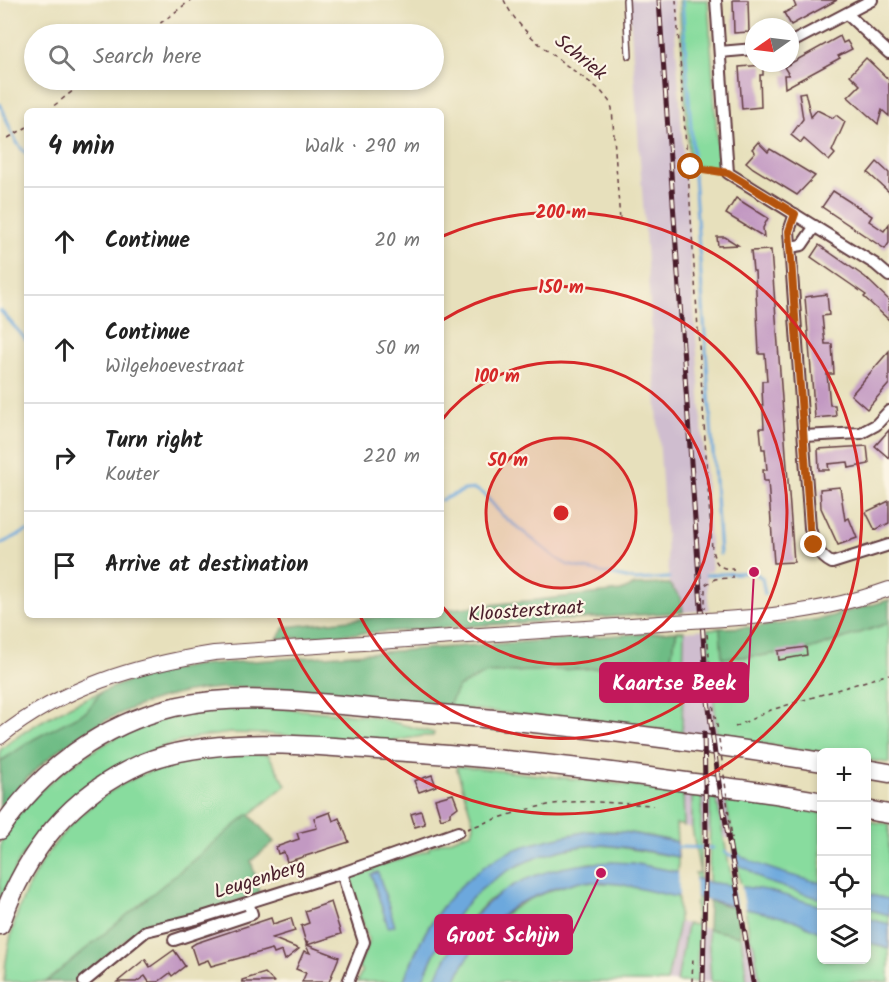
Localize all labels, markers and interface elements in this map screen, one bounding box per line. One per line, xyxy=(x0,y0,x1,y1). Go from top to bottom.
north arrow xyxy=(745,18,799,72)
search box xyxy=(24,24,444,90)
street label: Schriek xyxy=(547,27,614,90)
text: Search here xyxy=(93,40,201,75)
icon: search xyxy=(45,41,78,74)
text: 4 min xyxy=(48,126,115,168)
text: Walk · 290 m xyxy=(305,131,420,163)
route start xyxy=(677,153,703,179)
text: 200 m xyxy=(536,199,587,228)
text: Continue xyxy=(105,224,190,259)
icon: ahead xyxy=(48,225,81,258)
text: 20 m xyxy=(374,225,420,257)
text: 150 m xyxy=(538,274,584,303)
text: Continue xyxy=(105,316,190,351)
icon: ahead xyxy=(48,333,81,366)
text: 50 m xyxy=(375,333,420,365)
text: Wilgehoevestraat xyxy=(105,351,244,383)
text: 100 m xyxy=(474,363,520,392)
text: Turn right xyxy=(105,424,203,459)
icon: right xyxy=(48,441,81,474)
text: 220 m xyxy=(363,441,420,473)
text: 50 m xyxy=(487,447,528,476)
text: Kouter xyxy=(105,459,159,491)
centre of rings xyxy=(551,503,571,523)
route end xyxy=(800,531,826,557)
text: Arrive at destination xyxy=(105,548,308,583)
icon: arrive xyxy=(48,549,81,582)
street label: Kloosterstraat xyxy=(467,592,585,632)
callout: Kaartse Beek xyxy=(600,663,748,702)
text: Kaartse Beek xyxy=(612,668,736,701)
map controls xyxy=(817,748,871,964)
button: + xyxy=(817,748,871,802)
button: − xyxy=(817,802,871,856)
street label: Leugenberg xyxy=(210,851,310,909)
button: locate xyxy=(817,856,871,910)
button: layers xyxy=(817,910,871,964)
callout: Groot Schijn xyxy=(435,915,572,954)
text: Groot Schijn xyxy=(446,920,560,953)

